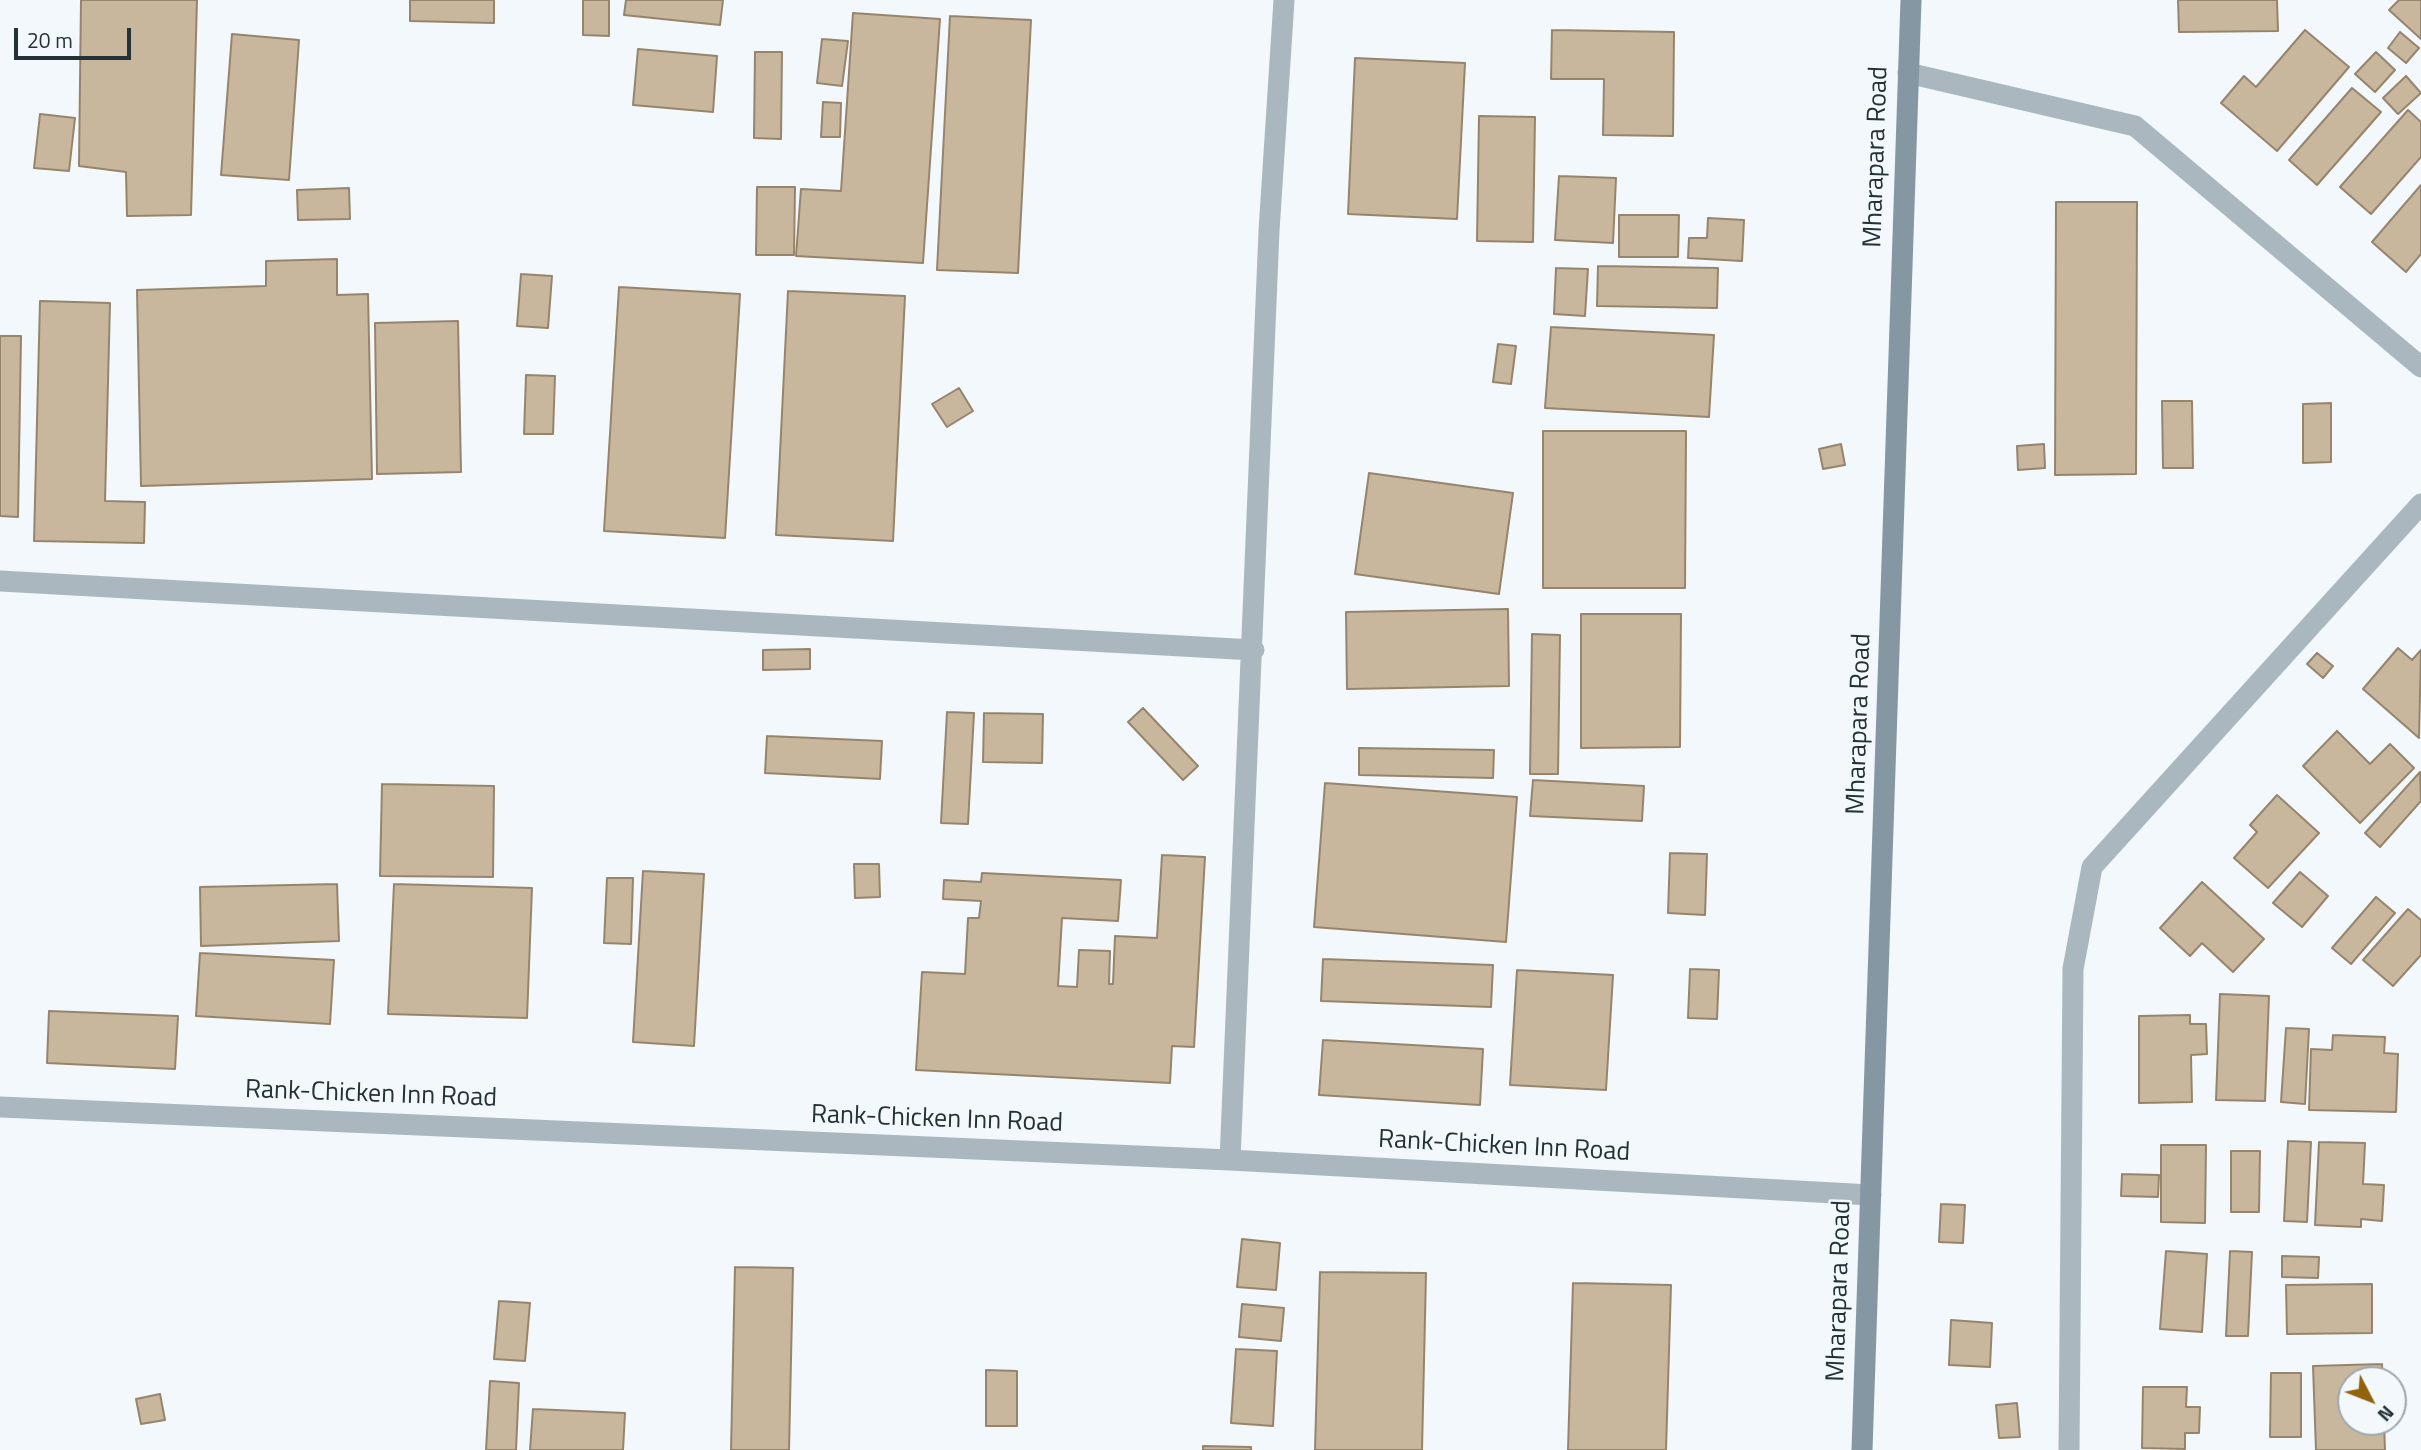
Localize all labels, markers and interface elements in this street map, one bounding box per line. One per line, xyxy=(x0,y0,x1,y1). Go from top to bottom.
scale bar xyxy=(18,14,135,58)
text: 20 m xyxy=(27,24,73,56)
street label: Mharapara Road xyxy=(1858,66,1896,248)
street label: Mharapara Road xyxy=(1841,633,1879,815)
street label: Rank-Chicken Inn Road xyxy=(244,1075,498,1115)
street label: Rank-Chicken Inn Road xyxy=(810,1100,1064,1140)
street label: Rank-Chicken Inn Road xyxy=(1377,1125,1631,1169)
street label: Mharapara Road xyxy=(1821,1200,1859,1382)
north arrow xyxy=(2337,1366,2407,1436)
text: N xyxy=(2371,1399,2402,1429)

